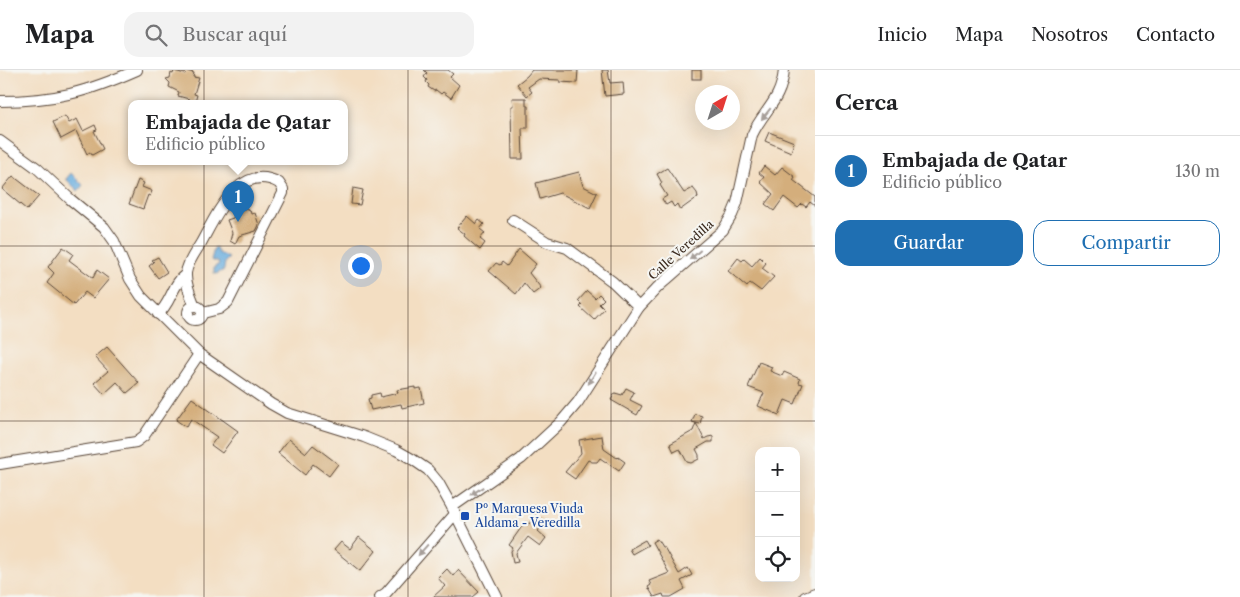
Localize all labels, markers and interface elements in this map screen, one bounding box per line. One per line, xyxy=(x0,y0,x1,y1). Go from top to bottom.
search box xyxy=(124,12,474,57)
text: Mapa xyxy=(25,20,94,49)
icon: search xyxy=(142,21,170,49)
text: Buscar aquí xyxy=(182,23,287,46)
text: Inicio xyxy=(878,24,927,46)
text: Mapa xyxy=(955,24,1003,46)
text: Nosotros xyxy=(1031,24,1108,46)
text: Contacto xyxy=(1136,24,1215,46)
north arrow xyxy=(695,85,740,130)
text: Cerca xyxy=(835,90,898,115)
popup xyxy=(128,100,348,165)
one-way arrow xyxy=(760,107,771,120)
text: Embajada de Qatar xyxy=(145,111,331,134)
text: Edificio público xyxy=(145,134,265,154)
text: Embajada de Qatar xyxy=(882,149,1067,172)
text: 1 xyxy=(847,161,855,181)
text: 130 m xyxy=(1175,161,1220,181)
text: Edificio público xyxy=(882,172,1002,192)
pin: 1 xyxy=(222,181,254,222)
street label: Calle Veredilla xyxy=(645,216,717,283)
button: Guardar xyxy=(835,220,1023,266)
button: Compartir xyxy=(1033,220,1220,266)
one-way arrow xyxy=(689,249,702,260)
your location xyxy=(348,253,374,279)
one-way arrow xyxy=(588,372,597,385)
map controls xyxy=(755,447,800,582)
button: + xyxy=(755,447,800,492)
one-way arrow xyxy=(470,486,484,495)
button: − xyxy=(755,492,800,537)
place label: Pº Marquesa Viuda Aldama - Veredilla xyxy=(474,501,584,530)
marker: Pº Marquesa Viuda Aldama - Veredilla xyxy=(459,510,471,522)
button: locate xyxy=(755,537,800,582)
one-way arrow xyxy=(417,544,429,556)

